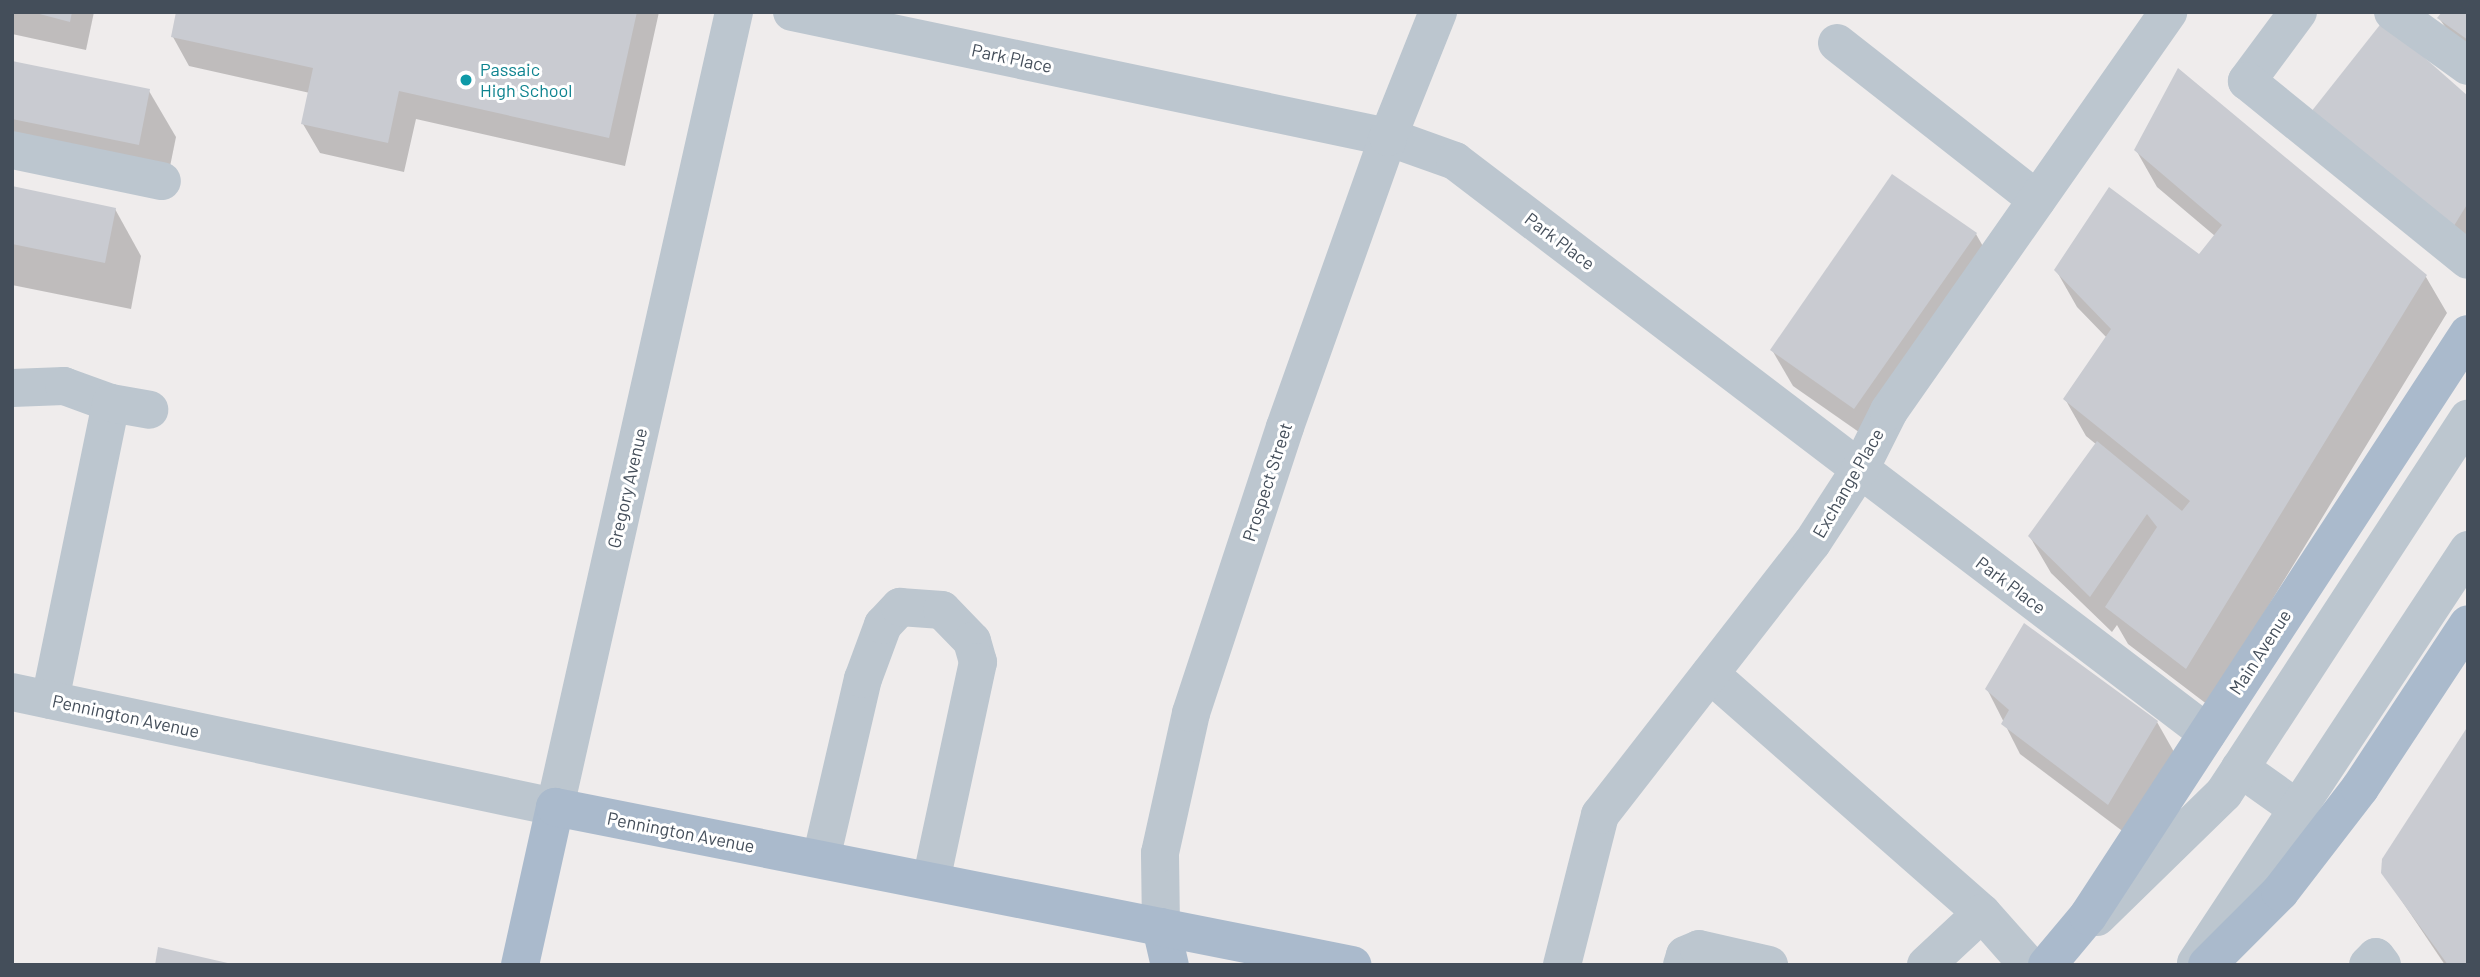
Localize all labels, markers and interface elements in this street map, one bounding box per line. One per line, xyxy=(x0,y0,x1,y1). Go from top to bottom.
street label: Park Place xyxy=(970,39,1054,77)
place label: Passaic High School xyxy=(480,59,573,102)
marker: Passaic High School xyxy=(458,72,474,88)
street label: Park Place xyxy=(1521,208,1599,274)
street label: Prospect Street xyxy=(1238,420,1296,544)
street label: Exchange Place xyxy=(1808,424,1888,542)
street label: Gregory Avenue xyxy=(603,426,651,550)
street label: Park Place xyxy=(1972,552,2050,618)
street label: Main Avenue xyxy=(2224,605,2296,699)
street label: Pennington Avenue xyxy=(50,690,202,742)
street label: Pennington Avenue xyxy=(605,807,757,857)

